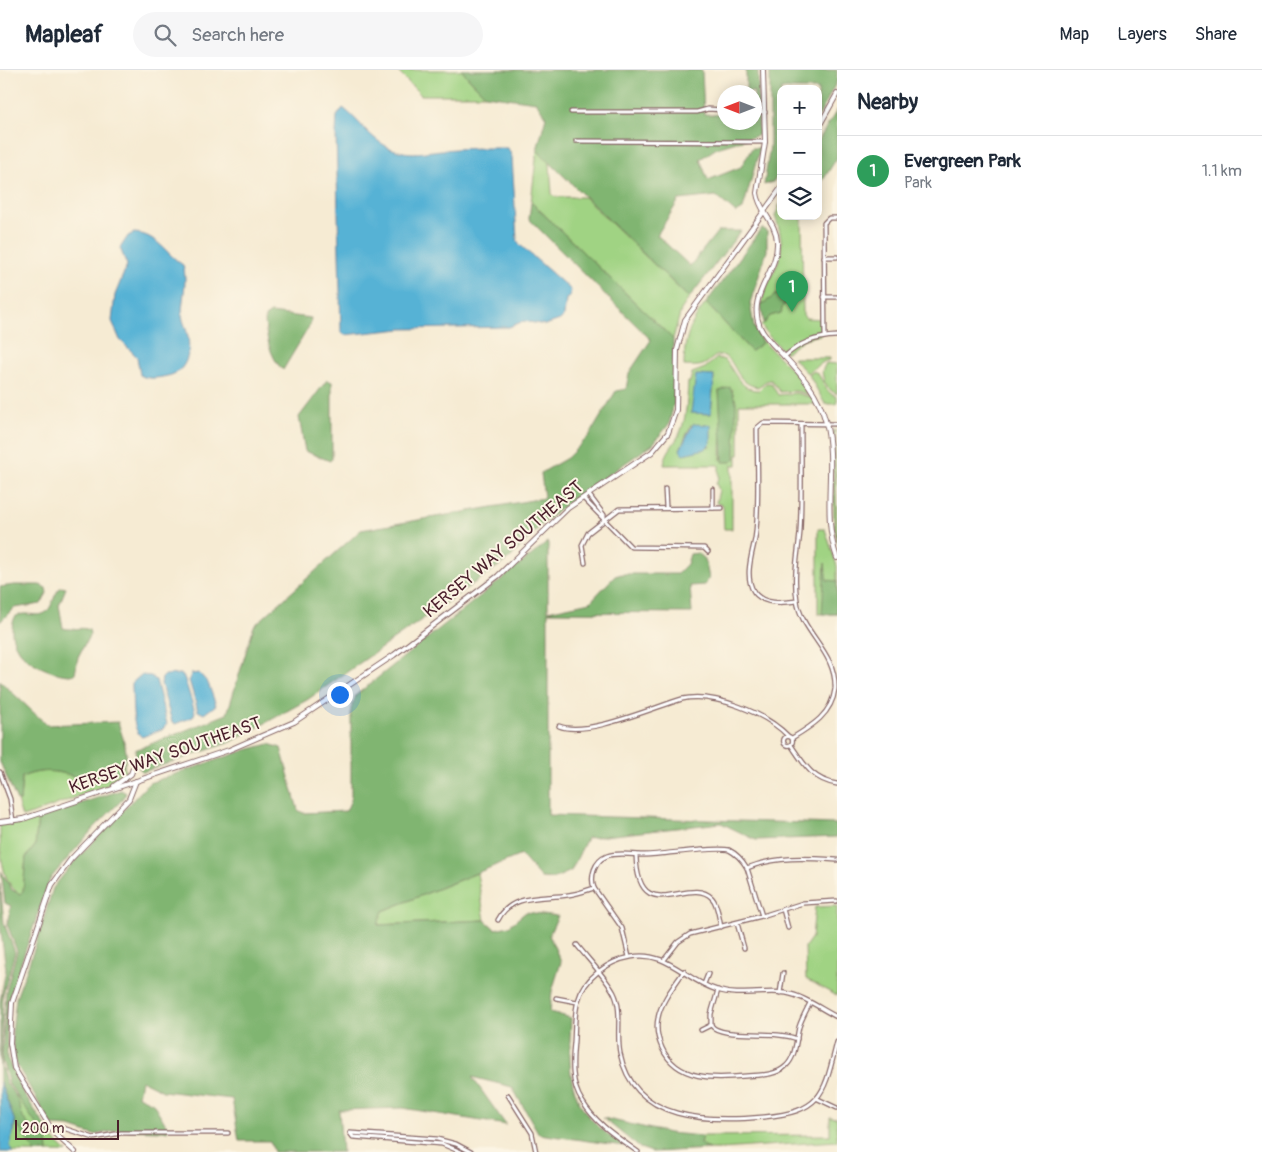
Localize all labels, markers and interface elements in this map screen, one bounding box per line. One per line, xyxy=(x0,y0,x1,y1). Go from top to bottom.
search box xyxy=(133,12,483,57)
text: Mapleaf xyxy=(25,20,103,49)
icon: search xyxy=(151,21,179,49)
text: Search here xyxy=(191,23,284,47)
text: Map xyxy=(1060,23,1089,46)
text: Layers xyxy=(1117,23,1167,46)
text: Share xyxy=(1195,23,1237,46)
north arrow xyxy=(717,85,762,130)
map controls xyxy=(777,85,822,220)
button: + xyxy=(777,85,822,130)
text: Nearby xyxy=(857,89,918,116)
button: − xyxy=(777,130,822,175)
text: Evergreen Park xyxy=(904,149,1021,173)
text: 1 xyxy=(870,161,876,181)
text: 1.1 km xyxy=(1202,161,1242,181)
text: Park xyxy=(904,173,932,193)
button: layers xyxy=(777,175,822,220)
pin: 1 xyxy=(776,271,808,312)
street label: KERSEY WAY SOUTHEAST xyxy=(419,476,588,623)
your location xyxy=(327,682,353,708)
street label: KERSEY WAY SOUTHEAST xyxy=(66,712,264,799)
scale bar xyxy=(15,1117,119,1140)
text: 200 m xyxy=(22,1120,64,1137)

